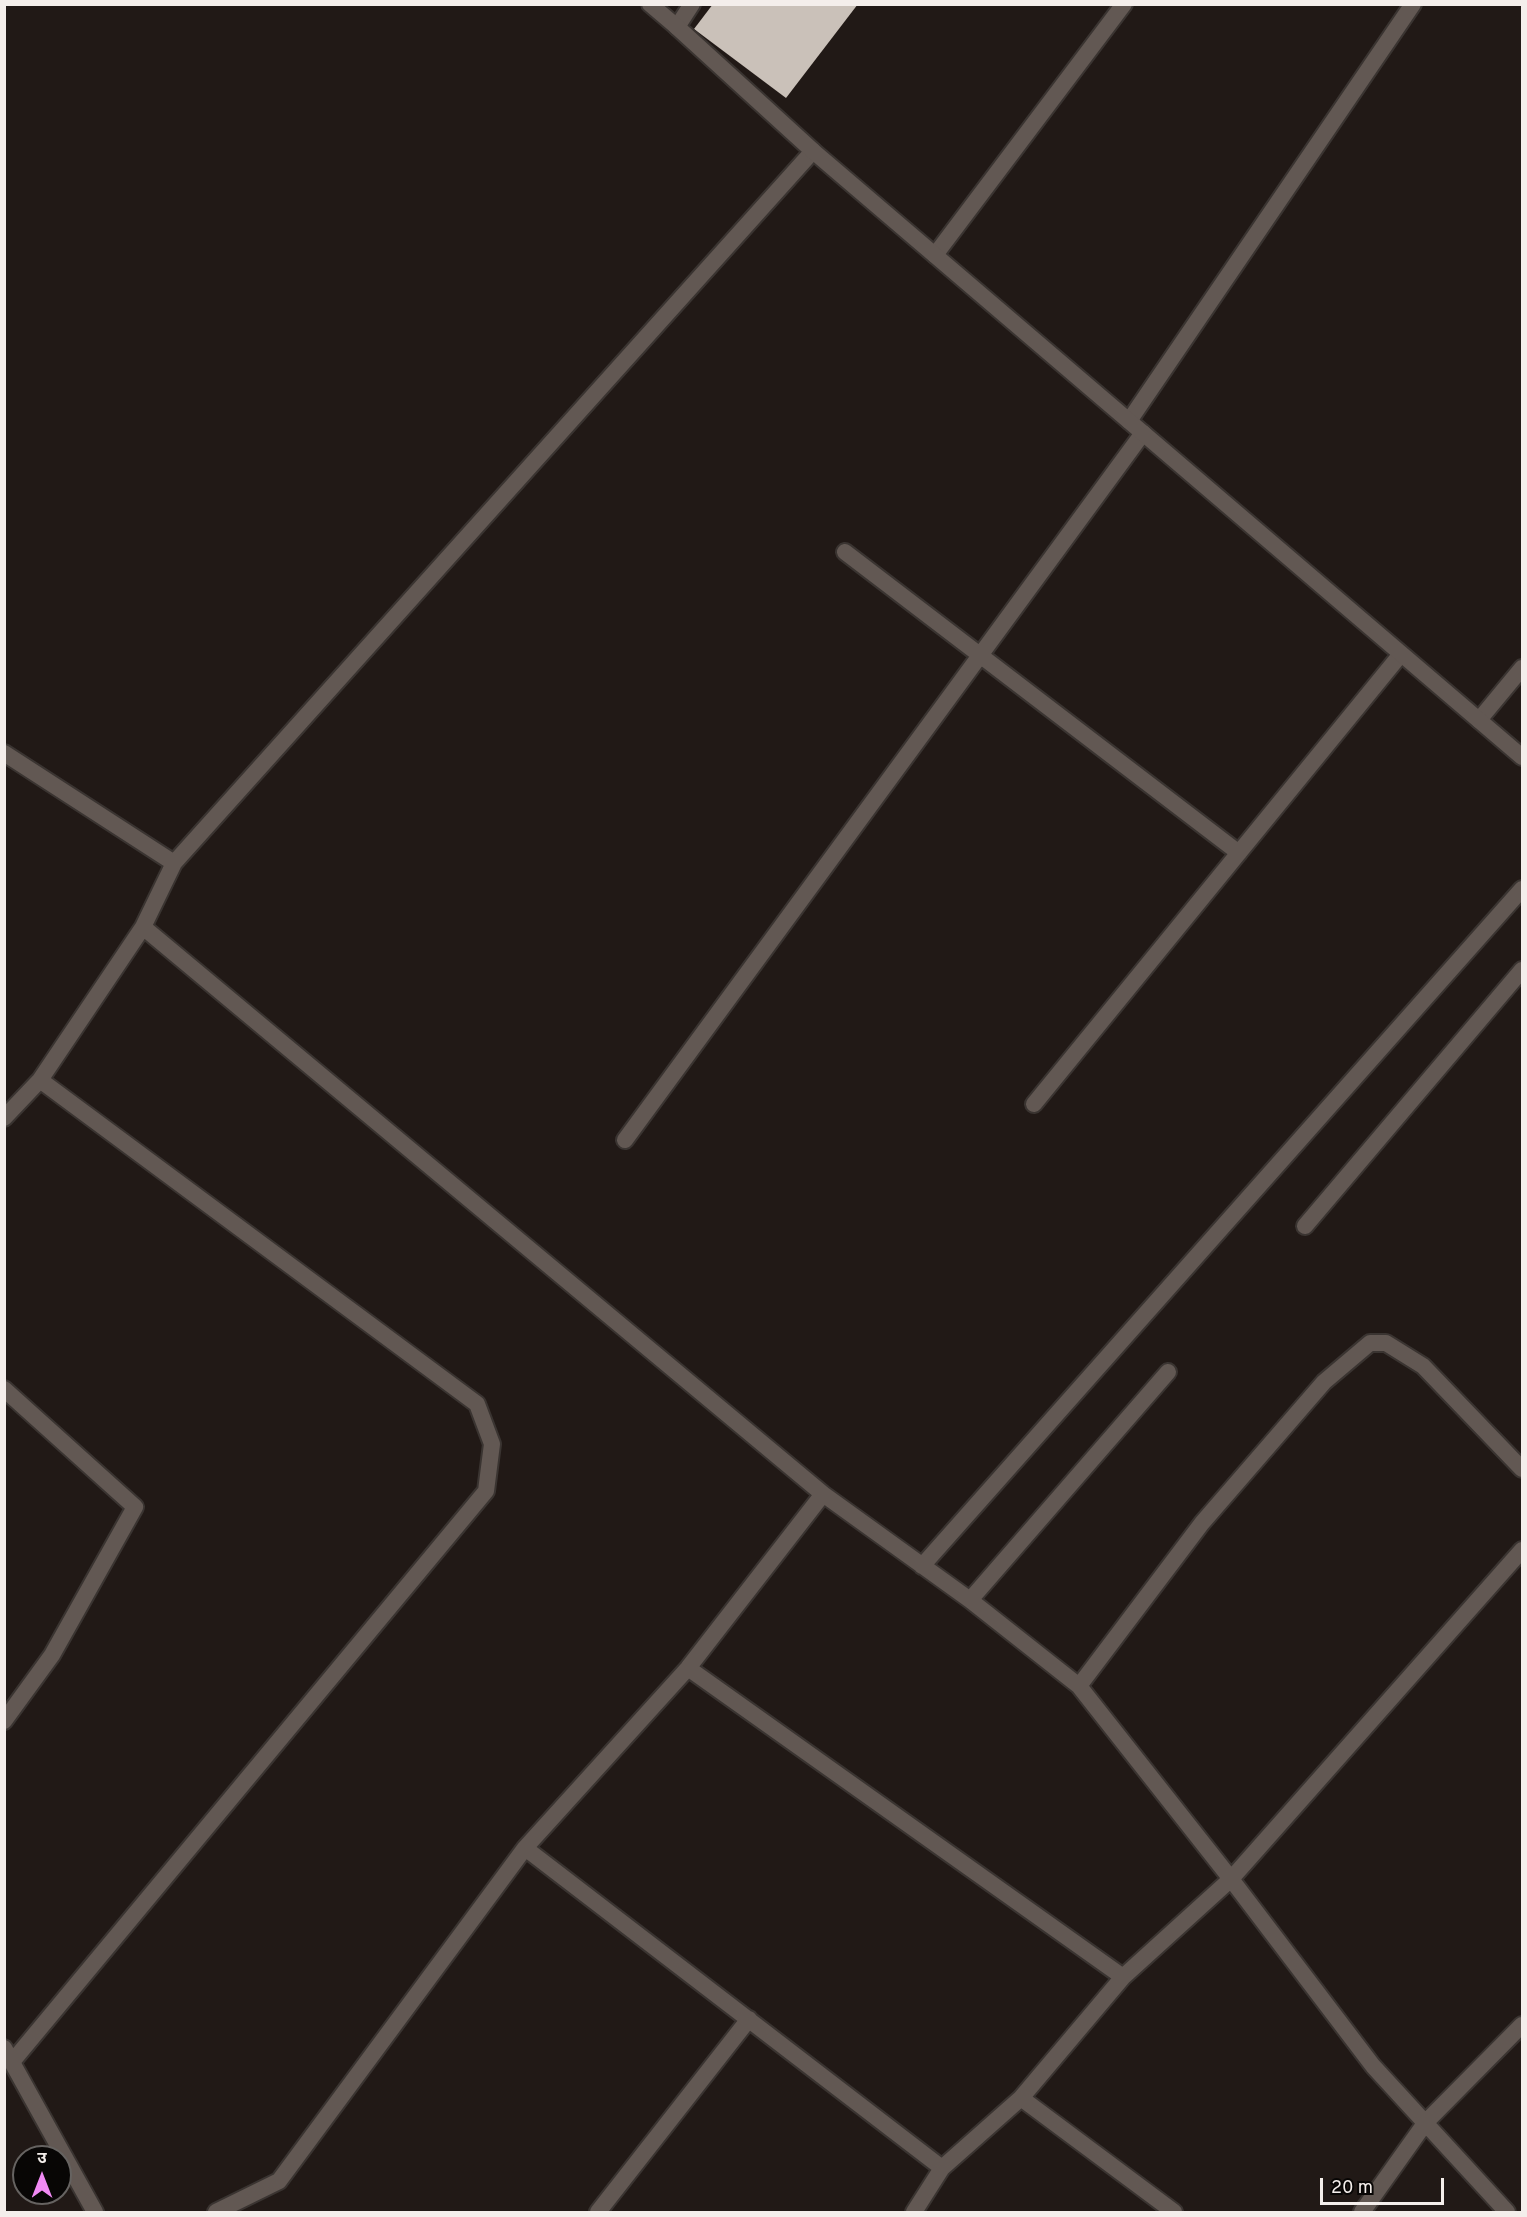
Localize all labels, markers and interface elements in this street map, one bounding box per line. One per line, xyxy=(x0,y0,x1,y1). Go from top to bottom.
north arrow xyxy=(12,2145,72,2205)
text: उ xyxy=(37,2149,47,2169)
scale bar xyxy=(1323,2166,1448,2204)
text: 20 m xyxy=(1331,2177,1373,2200)

